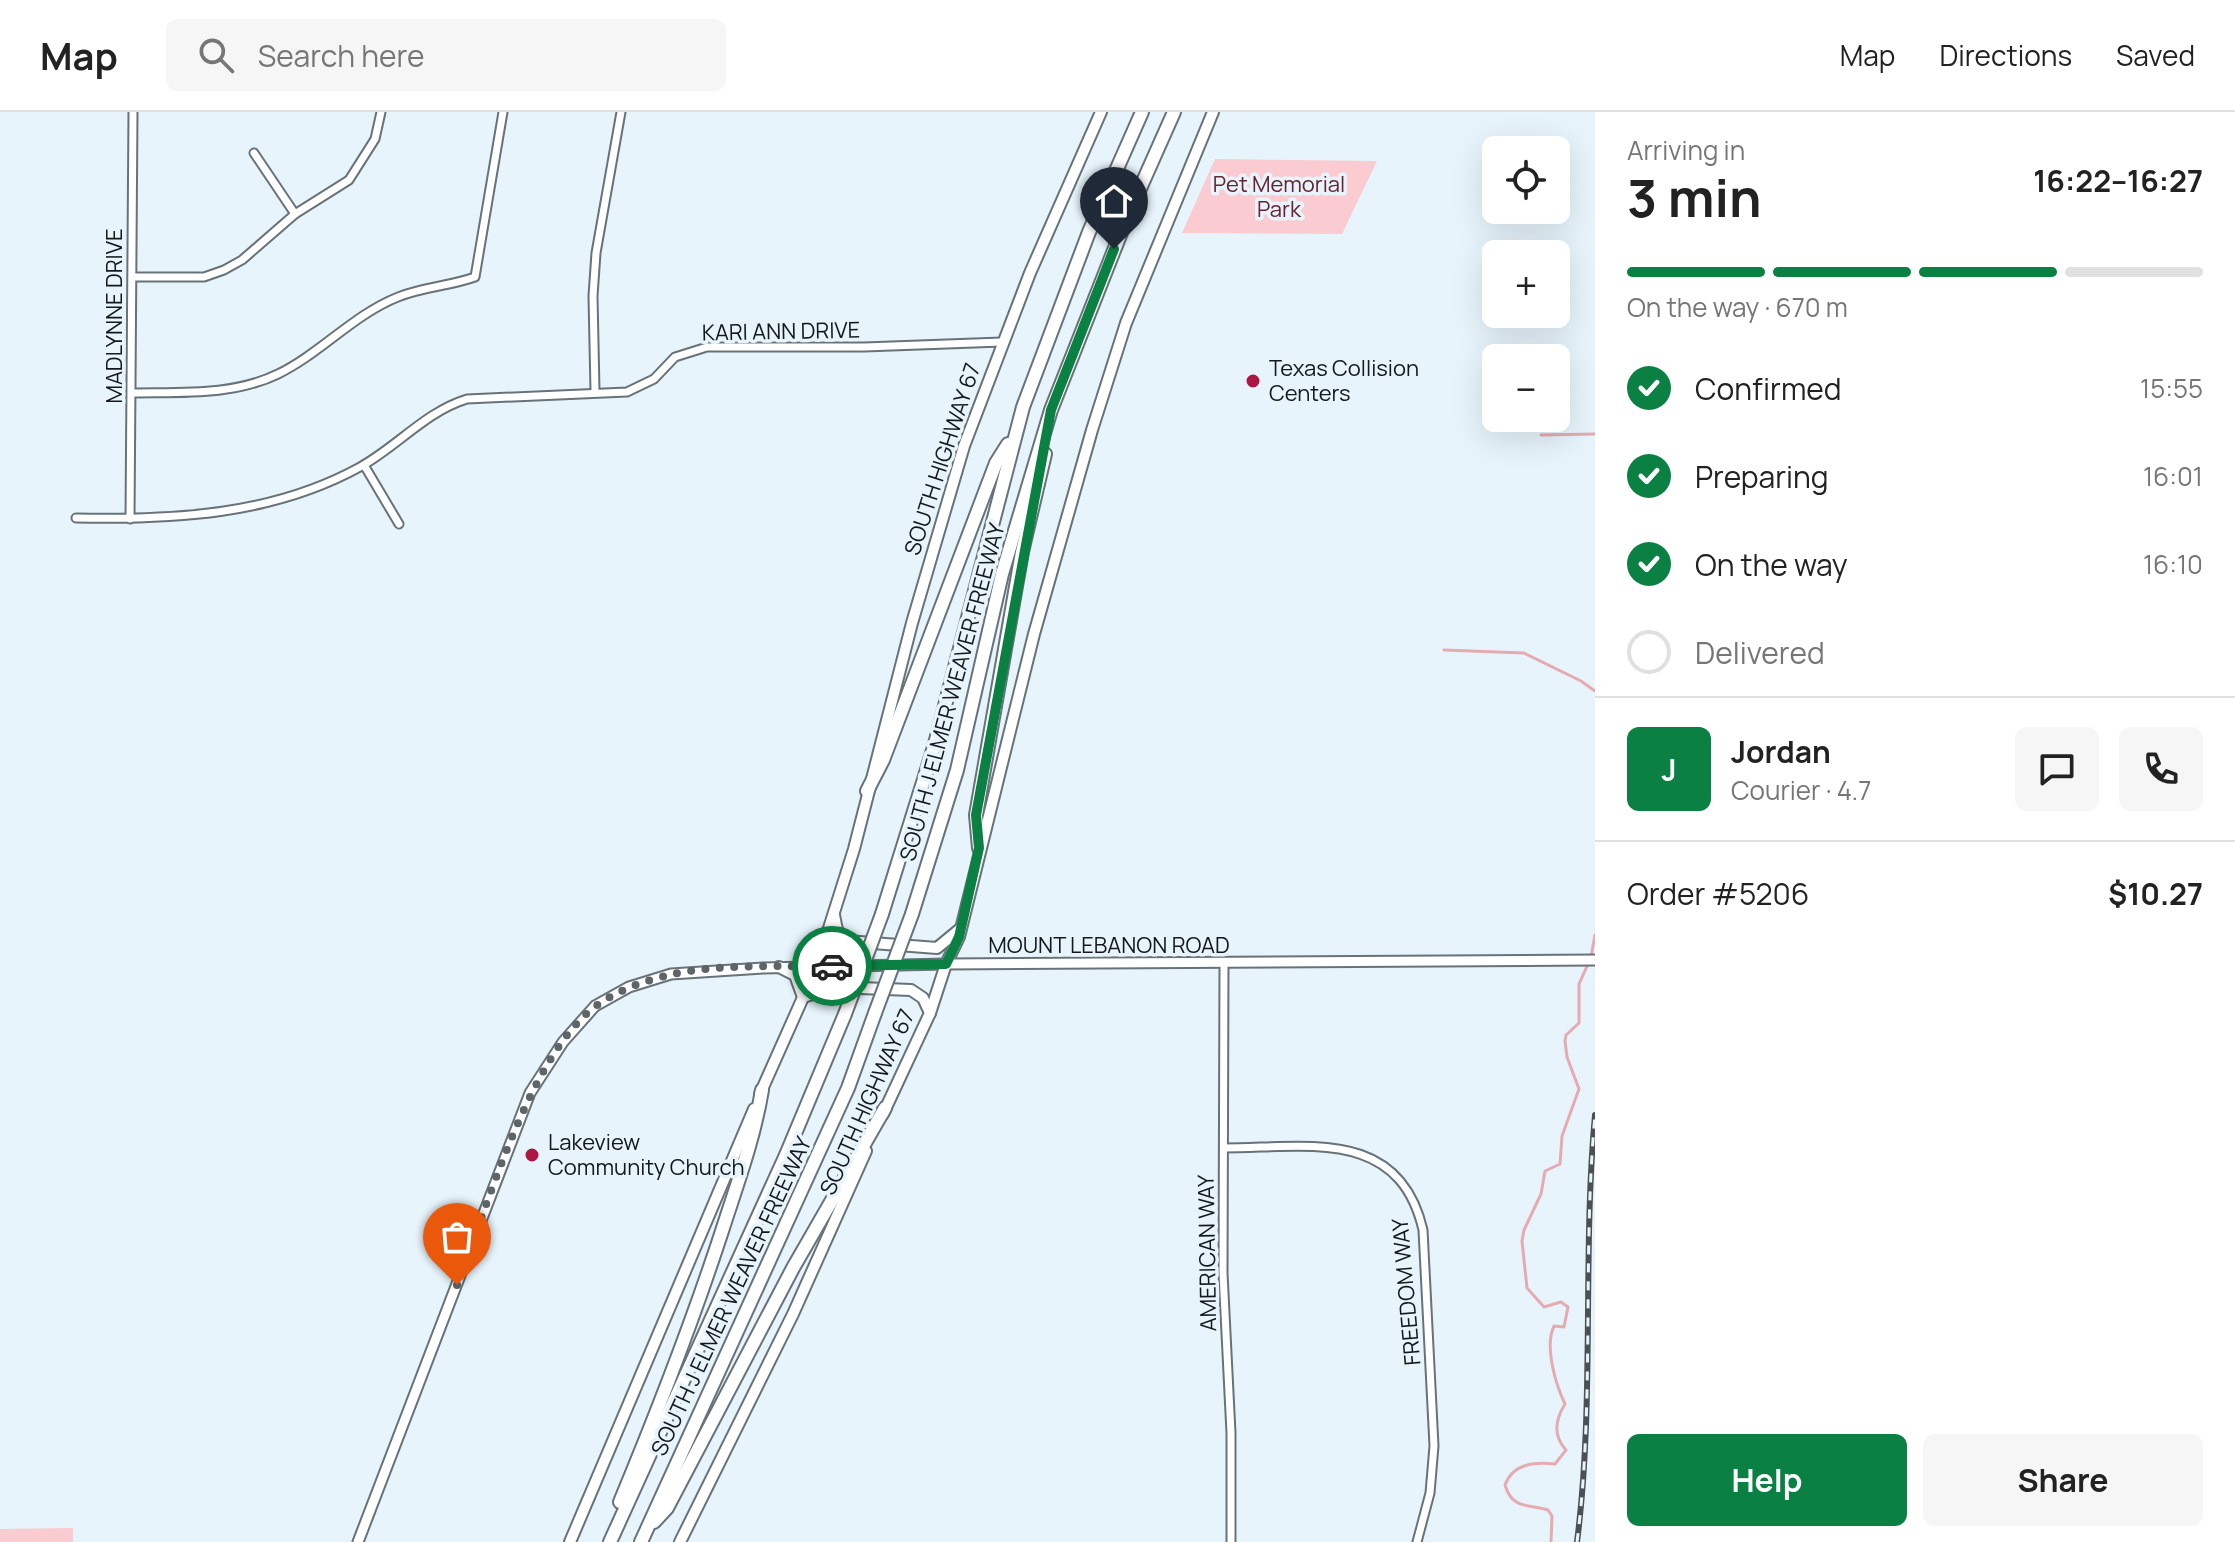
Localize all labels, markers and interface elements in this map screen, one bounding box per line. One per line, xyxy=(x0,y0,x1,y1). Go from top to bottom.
search box xyxy=(166,19,726,91)
text: Map xyxy=(40,29,118,81)
icon: search xyxy=(194,33,238,77)
text: Search here xyxy=(258,35,425,76)
text: Map xyxy=(1840,36,1895,74)
text: Directions xyxy=(1939,36,2072,74)
text: Saved xyxy=(2116,36,2195,74)
text: Arriving in xyxy=(1627,132,1745,168)
map controls xyxy=(1482,136,1570,432)
button: locate xyxy=(1482,136,1570,224)
text: 16:22–16:27 xyxy=(2033,160,2203,201)
text: 3 min xyxy=(1627,162,1762,233)
pin xyxy=(1080,167,1148,249)
park label: Pet Memorial Park xyxy=(1213,169,1345,224)
icon: home xyxy=(1092,179,1136,223)
street label: MADLYNNE DRIVE xyxy=(99,228,129,404)
button: + xyxy=(1482,240,1570,328)
text: On the way · 670 m xyxy=(1627,289,1848,325)
street label: KARI ANN DRIVE xyxy=(702,315,860,347)
button: − xyxy=(1482,344,1570,432)
place label: Texas Collision Centers xyxy=(1269,353,1419,408)
street label: SOUTH HIGHWAY 67 xyxy=(897,359,987,559)
icon: check xyxy=(1627,366,1671,410)
text: Confirmed xyxy=(1695,368,1842,409)
text: 15:55 xyxy=(2140,370,2203,406)
marker: Texas Collision Centers xyxy=(1244,372,1262,390)
icon: check xyxy=(1627,454,1671,498)
text: Preparing xyxy=(1695,456,1829,497)
text: 16:01 xyxy=(2143,458,2203,494)
street label: SOUTH J ELMER WEAVER FREEWAY xyxy=(892,519,1012,864)
icon: check xyxy=(1627,542,1671,586)
text: On the way xyxy=(1695,544,1848,585)
text: 16:10 xyxy=(2143,546,2203,582)
text: Delivered xyxy=(1695,632,1825,673)
button: chat xyxy=(2015,727,2099,811)
button: phone xyxy=(2119,727,2203,811)
text: Jordan xyxy=(1731,731,1831,772)
text: J xyxy=(1661,749,1677,790)
text: Courier · 4.7 xyxy=(1731,772,1871,808)
text: Order #5206 xyxy=(1627,873,1809,914)
text: $10.27 xyxy=(2108,873,2203,914)
courier xyxy=(792,926,872,1006)
street label: MOUNT LEBANON ROAD xyxy=(988,930,1230,960)
icon: car xyxy=(810,944,854,988)
street label: SOUTH HIGHWAY 67 xyxy=(813,1004,921,1200)
place label: Lakeview Community Church xyxy=(548,1127,745,1182)
street label: SOUTH J ELMER WEAVER FREEWAY xyxy=(644,1131,819,1460)
marker: Lakeview Community Church xyxy=(523,1146,541,1164)
street label: AMERICAN WAY xyxy=(1191,1174,1223,1332)
pin xyxy=(423,1203,491,1285)
icon: bag xyxy=(435,1215,479,1259)
street label: FREEDOM WAY xyxy=(1385,1216,1427,1367)
button: Help xyxy=(1627,1434,1907,1526)
button: Share xyxy=(1923,1434,2203,1526)

